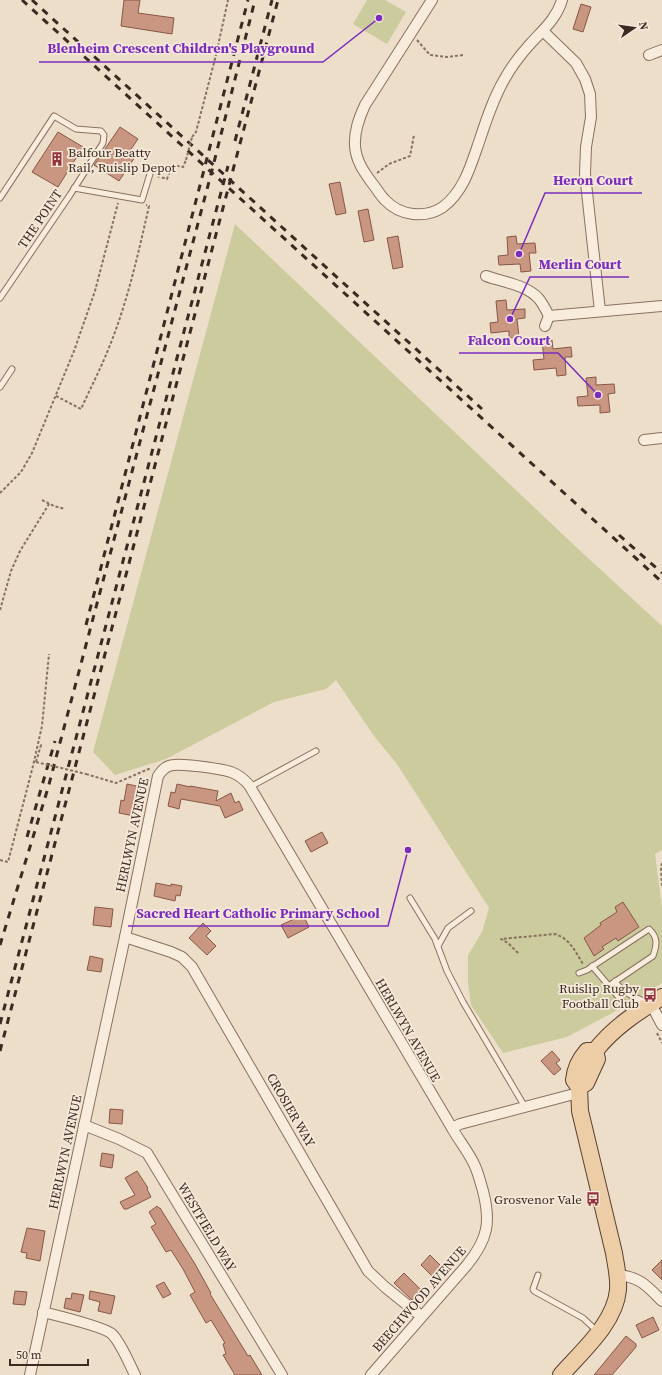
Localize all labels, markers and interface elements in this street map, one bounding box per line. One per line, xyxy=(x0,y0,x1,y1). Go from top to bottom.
north arrow xyxy=(614,8,654,48)
text: N xyxy=(635,20,651,31)
callout: Blenheim Crescent Children's Playground xyxy=(39,36,323,62)
text: Blenheim Crescent Children's Playground xyxy=(47,38,315,58)
place label: Balfour Beatty Rail, Ruislip Depot xyxy=(68,144,177,176)
building icon: Balfour Beatty Rail, Ruislip Depot xyxy=(49,151,65,167)
callout: Heron Court xyxy=(545,167,642,193)
text: Heron Court xyxy=(553,170,634,190)
street label: THE POINT xyxy=(14,186,66,252)
callout: Merlin Court xyxy=(530,251,629,277)
text: Merlin Court xyxy=(539,254,622,274)
callout: Falcon Court xyxy=(459,327,558,353)
text: Falcon Court xyxy=(468,330,551,350)
street label: HERLWYN AVENUE xyxy=(112,776,152,894)
callout: Sacred Heart Catholic Primary School xyxy=(128,900,388,926)
text: Sacred Heart Catholic Primary School xyxy=(136,903,380,923)
street label: HERLWYN AVENUE xyxy=(372,975,445,1085)
place label: Ruislip Rugby Football Club xyxy=(559,980,639,1012)
bus stop icon: Ruislip Rugby Football Club xyxy=(642,987,658,1003)
street label: CROSIER WAY xyxy=(263,1070,319,1151)
street label: HERLWYN AVENUE xyxy=(45,1093,85,1211)
street label: WESTFIELD WAY xyxy=(174,1179,241,1275)
place label: Grosvenor Vale xyxy=(494,1191,582,1208)
bus stop icon: Grosvenor Vale xyxy=(585,1191,601,1207)
street label: BEECHWOOD AVENUE xyxy=(368,1243,470,1355)
scale bar xyxy=(10,1341,88,1367)
text: 50 m xyxy=(16,1347,42,1363)

